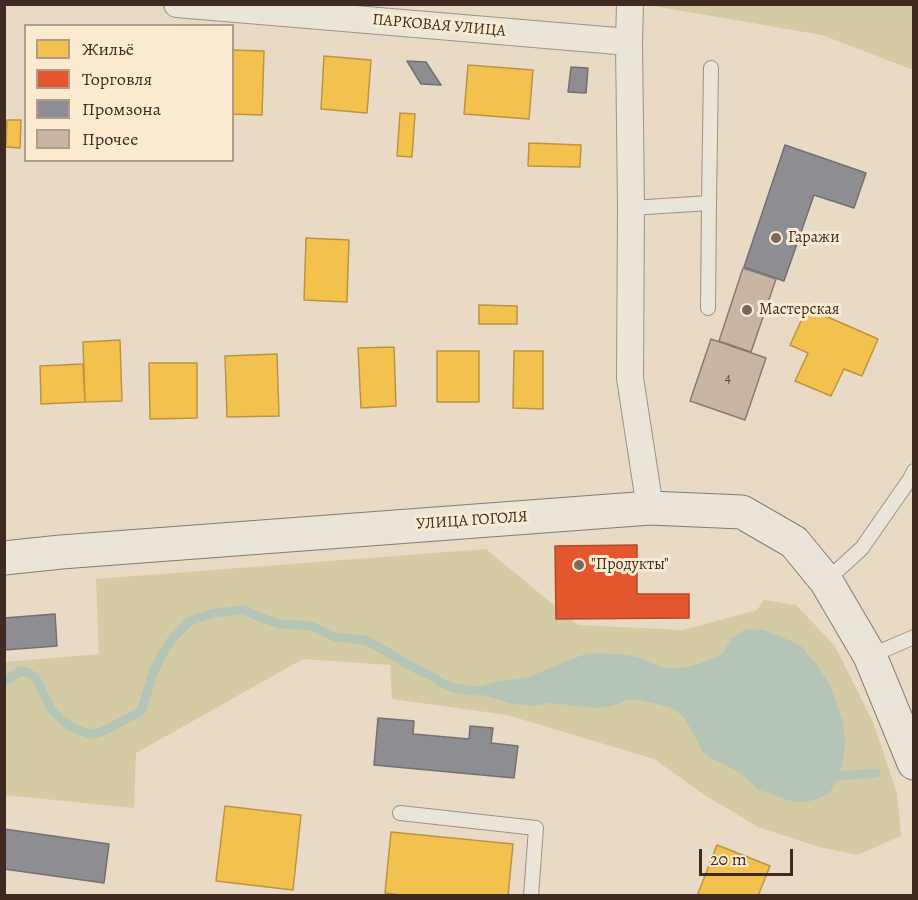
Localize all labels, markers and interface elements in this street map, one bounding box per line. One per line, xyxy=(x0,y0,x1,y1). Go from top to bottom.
street label: ПАРКОВАЯ УЛИЦА xyxy=(371,11,507,41)
legend xyxy=(24,24,234,162)
text: Жильё xyxy=(82,37,134,61)
text: Торговля xyxy=(82,67,152,91)
text: Промзона xyxy=(82,97,161,121)
text: Прочее xyxy=(82,127,138,151)
place label: Гаражи xyxy=(788,228,840,248)
marker: Гаражи xyxy=(769,231,783,245)
place label: Мастерская xyxy=(759,300,840,320)
marker: Мастерская xyxy=(740,303,754,317)
house number: 4 xyxy=(725,371,731,387)
street label: УЛИЦА ГОГОЛЯ xyxy=(416,508,528,534)
place label: "Продукты" xyxy=(591,555,669,575)
marker: "Продукты" xyxy=(572,558,586,572)
scale bar xyxy=(702,837,796,875)
text: 20 m xyxy=(710,847,747,871)

